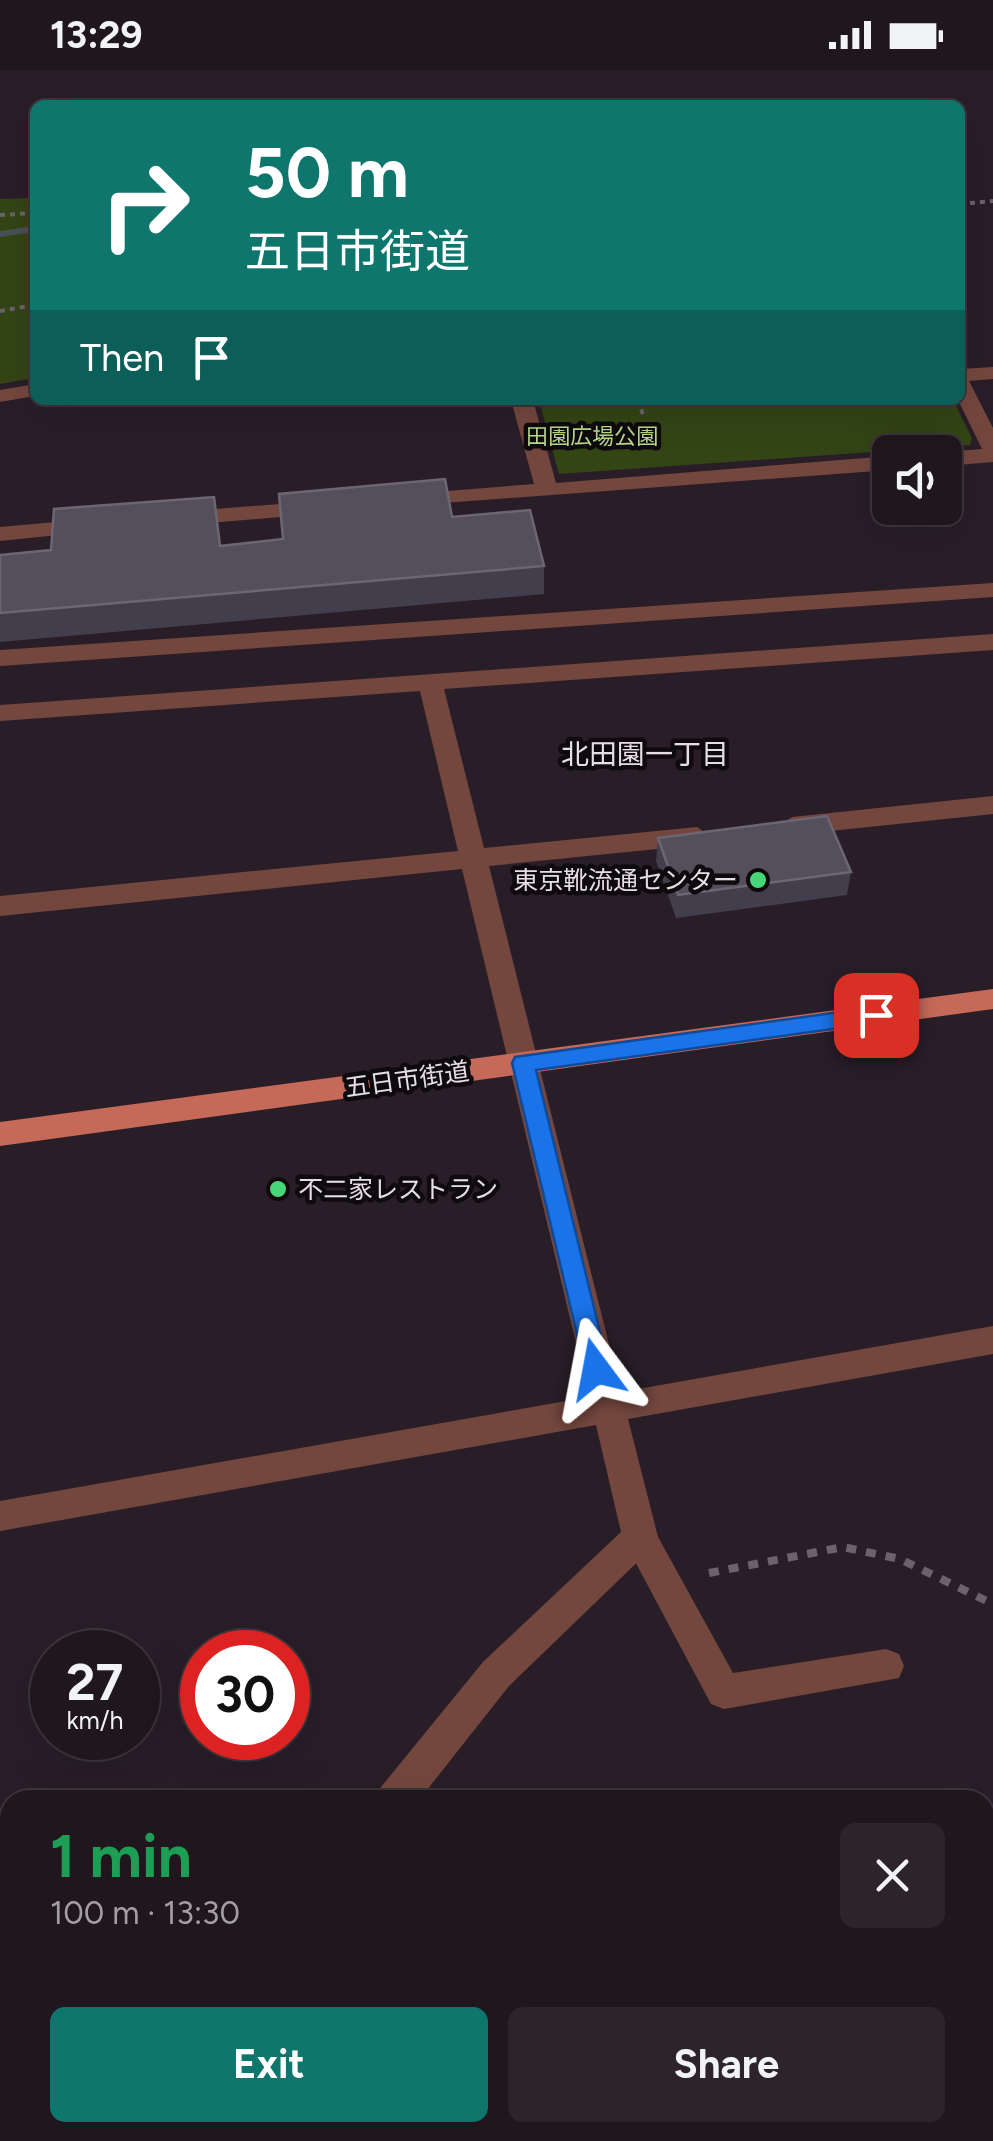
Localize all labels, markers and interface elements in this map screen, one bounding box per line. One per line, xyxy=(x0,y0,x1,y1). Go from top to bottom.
text: 13:29 xyxy=(50,12,143,58)
text: 50 m xyxy=(245,130,409,215)
icon: right xyxy=(80,140,210,270)
text: 五日市街道 xyxy=(245,224,470,278)
icon: arrive xyxy=(184,330,239,385)
text: Then xyxy=(80,335,164,381)
park label: 田園広場公園 xyxy=(526,423,658,450)
map controls xyxy=(872,435,962,525)
button: sound xyxy=(872,435,962,525)
district label: 北田園一丁目 xyxy=(561,737,729,771)
place label: 東京靴流通センター xyxy=(513,865,738,895)
marker: 東京靴流通センター xyxy=(747,869,769,891)
pin xyxy=(834,973,919,1058)
icon: arrive xyxy=(849,988,904,1043)
street label: 五日市街道 xyxy=(343,1055,471,1103)
place label: 不二家レストラン xyxy=(298,1174,498,1204)
marker: 不二家レストラン xyxy=(267,1178,289,1200)
position arrow xyxy=(544,1317,648,1421)
speed limit sign: 30 xyxy=(180,1630,310,1760)
text: 27 xyxy=(67,1652,123,1713)
text: km/h xyxy=(66,1705,124,1735)
text: 1 min xyxy=(50,1820,192,1892)
button: close xyxy=(840,1823,945,1928)
text: 100 m · 13:30 xyxy=(50,1894,240,1932)
button: Exit xyxy=(50,2007,488,2122)
button: Share xyxy=(508,2007,945,2122)

